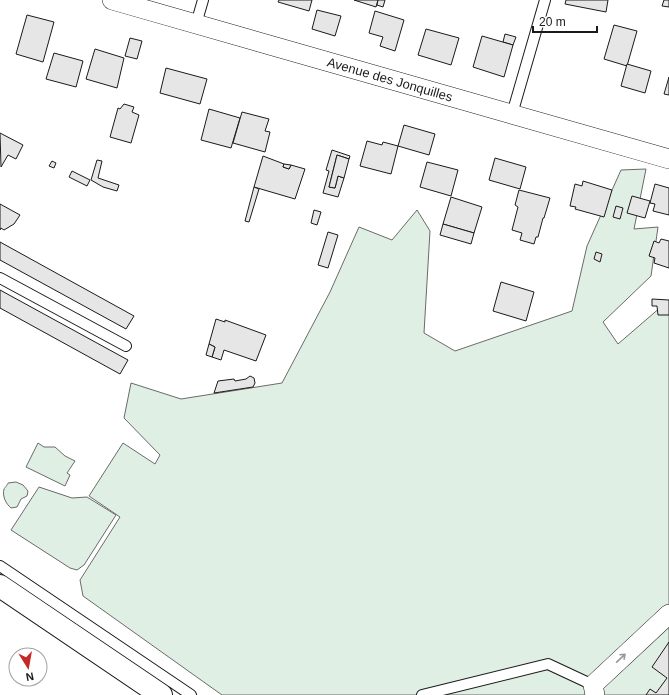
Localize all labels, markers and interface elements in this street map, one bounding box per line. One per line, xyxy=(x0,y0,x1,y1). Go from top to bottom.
scale bar xyxy=(533,8,597,34)
text: 20 m xyxy=(539,15,566,29)
street label: Avenue des Jonquilles xyxy=(325,54,455,105)
north arrow xyxy=(8,647,48,687)
one-way arrow xyxy=(616,653,626,663)
text: N xyxy=(25,670,35,683)

